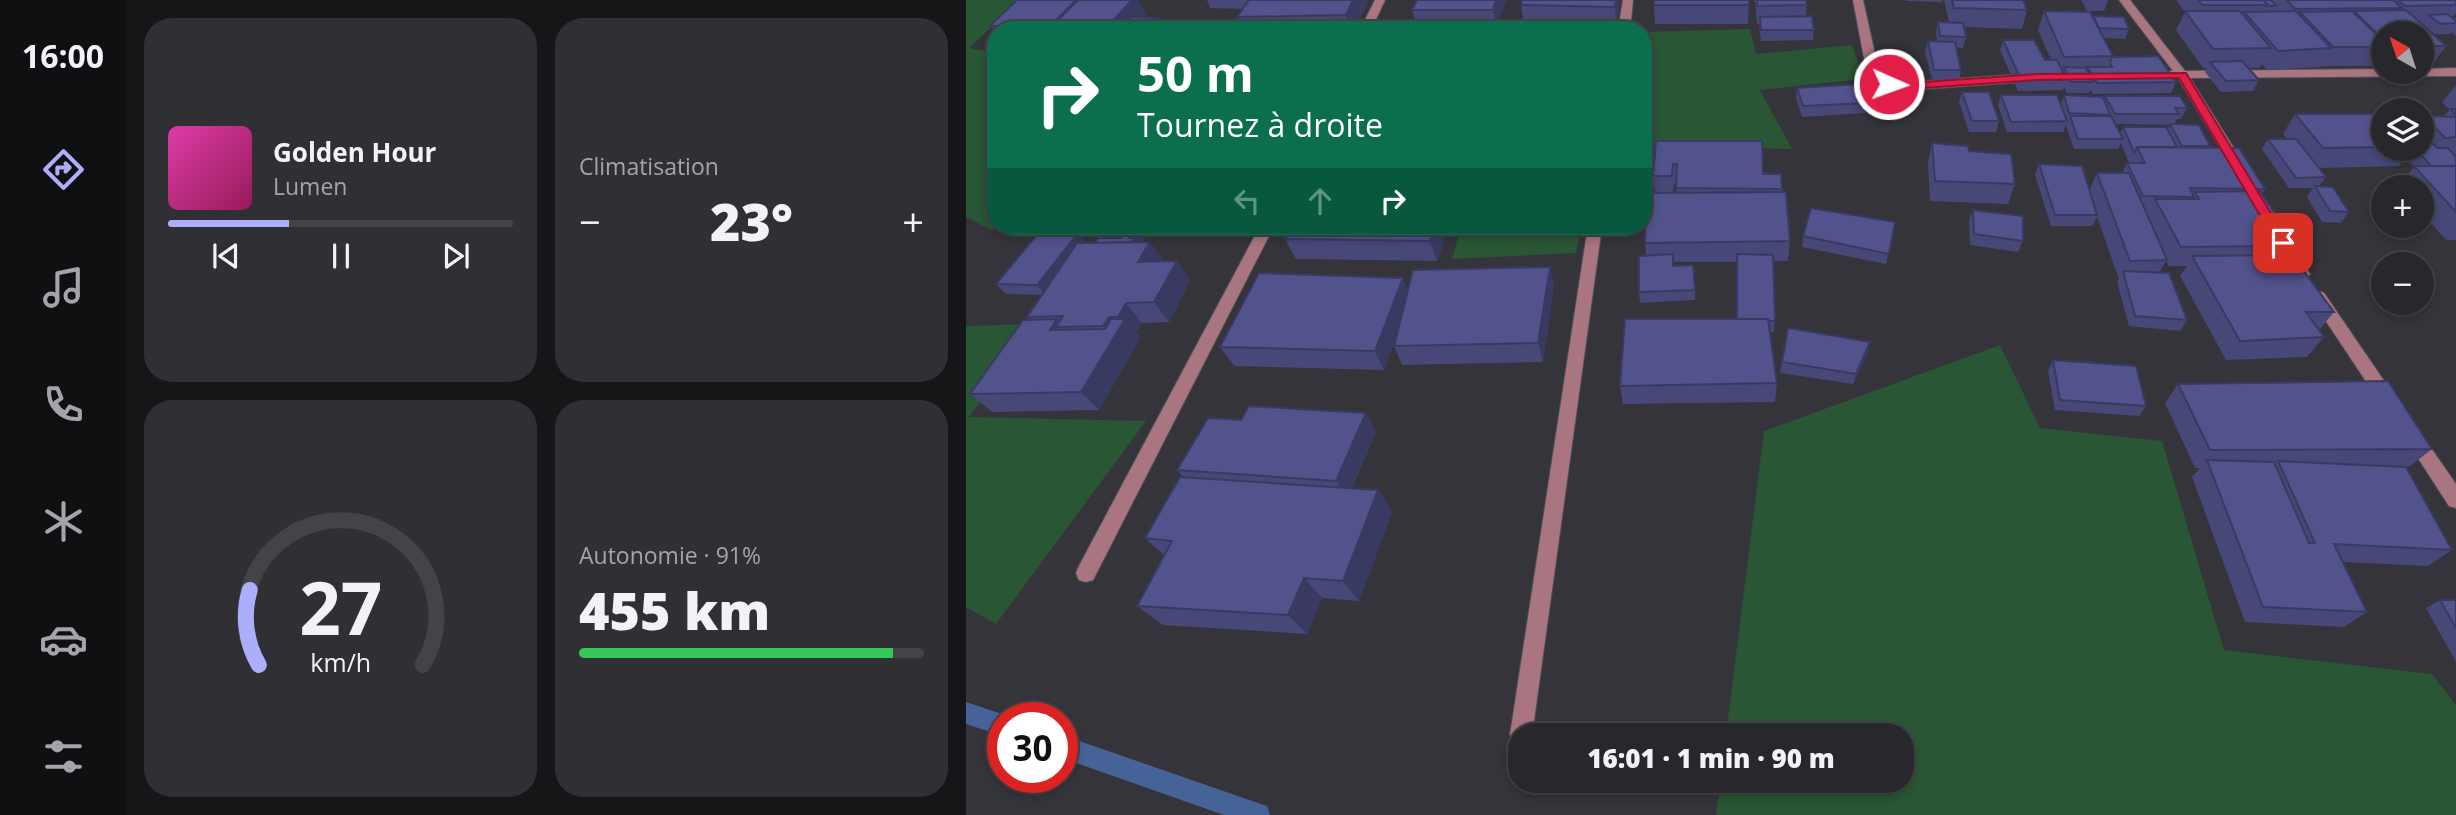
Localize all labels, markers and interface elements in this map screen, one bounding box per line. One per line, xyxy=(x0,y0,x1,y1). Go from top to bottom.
north arrow xyxy=(2371,21,2434,84)
map controls xyxy=(2371,21,2434,315)
text: 16:00 xyxy=(22,34,104,77)
text: 50 m xyxy=(1137,40,1254,106)
position arrow xyxy=(1852,47,1926,121)
icon: right xyxy=(1022,49,1113,140)
button: layers xyxy=(2371,98,2434,161)
text: Tournez à droite xyxy=(1137,103,1383,146)
text: Golden Hour xyxy=(273,134,436,170)
icon: directions xyxy=(39,145,88,194)
text: Climatisation xyxy=(579,150,719,182)
text: Lumen xyxy=(273,170,347,202)
button: + xyxy=(2371,175,2434,238)
icon: left xyxy=(1228,182,1266,220)
icon: ahead xyxy=(1301,182,1339,220)
icon: right xyxy=(1374,182,1412,220)
text: 23° xyxy=(710,185,793,256)
text: − xyxy=(579,195,601,247)
text: + xyxy=(902,195,924,247)
pin xyxy=(2253,213,2313,273)
icon: arrive xyxy=(2264,224,2302,262)
icon: previous xyxy=(207,237,245,275)
icon: pause xyxy=(322,237,360,275)
icon: next xyxy=(437,237,475,275)
button: − xyxy=(2371,252,2434,315)
icon: music xyxy=(39,263,88,312)
icon: phone xyxy=(39,380,88,429)
icon: climate xyxy=(39,497,88,546)
text: Autonomie · 91% xyxy=(579,539,761,571)
text: 27 xyxy=(299,557,382,656)
text: 455 km xyxy=(579,574,770,645)
icon: car xyxy=(39,615,88,664)
text: km/h xyxy=(310,644,371,678)
speed limit sign: 30 xyxy=(987,702,1078,793)
icon: filters xyxy=(39,732,88,781)
text: 16:01 · 1 min · 90 m xyxy=(1587,740,1835,776)

